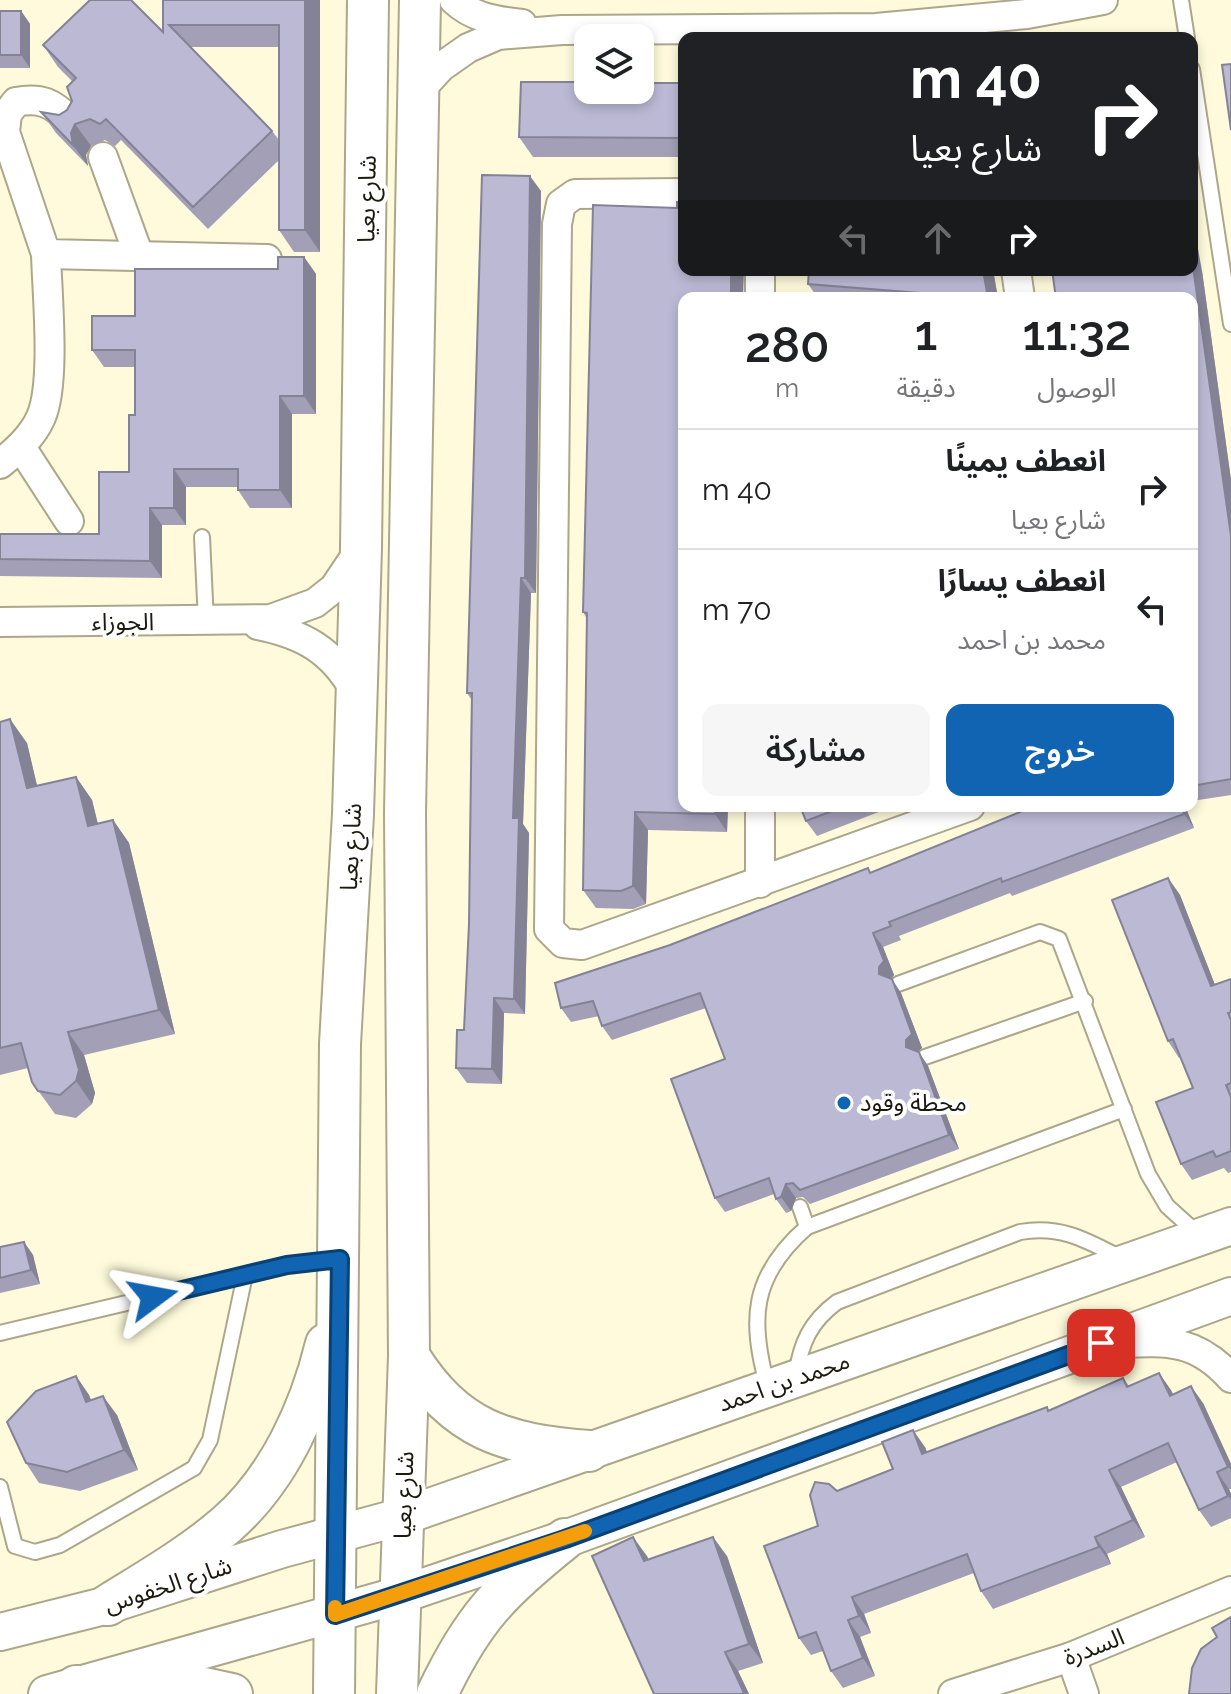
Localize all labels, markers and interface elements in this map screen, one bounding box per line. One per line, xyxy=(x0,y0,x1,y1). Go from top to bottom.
map controls xyxy=(574,24,654,104)
button: layers xyxy=(574,24,654,104)
text: 40 m xyxy=(910,45,1042,111)
icon: right xyxy=(1070,64,1174,168)
text: شارع بعيا xyxy=(910,127,1042,169)
street label: شارع بعيا xyxy=(351,155,385,243)
icon: left xyxy=(832,216,876,260)
icon: ahead xyxy=(916,216,960,260)
icon: right xyxy=(1000,216,1044,260)
text: 1 xyxy=(915,305,937,361)
text: 11:32 xyxy=(1023,305,1131,361)
text: 280 xyxy=(745,317,830,373)
text: m xyxy=(775,373,799,403)
text: دقيقة xyxy=(896,373,956,403)
text: الوصول xyxy=(1037,373,1116,403)
text: انعطف يمينًا xyxy=(945,443,1106,478)
icon: right xyxy=(1130,467,1174,511)
text: 40 m xyxy=(702,472,772,507)
text: شارع بعيا xyxy=(1011,505,1106,535)
text: انعطف يسارًا xyxy=(938,563,1106,598)
icon: left xyxy=(1130,587,1174,631)
text: 70 m xyxy=(702,592,772,627)
street label: الجوزاء xyxy=(92,607,154,636)
text: محمد بن احمد xyxy=(957,625,1106,655)
button: مشاركة xyxy=(702,704,930,796)
button: خروج xyxy=(946,704,1174,796)
street label: شارع بعيا xyxy=(334,802,370,892)
place label: محطة وقود xyxy=(860,1088,967,1117)
marker: محطة وقود xyxy=(835,1094,853,1112)
position arrow xyxy=(111,1255,195,1339)
pin xyxy=(1067,1309,1135,1377)
icon: arrive xyxy=(1079,1321,1123,1365)
street label: محمد بن احمد xyxy=(714,1345,853,1418)
street label: شارع بعيا xyxy=(387,1451,423,1539)
street label: شارع الخفوس xyxy=(100,1550,236,1622)
street label: السدرة xyxy=(1059,1622,1128,1671)

